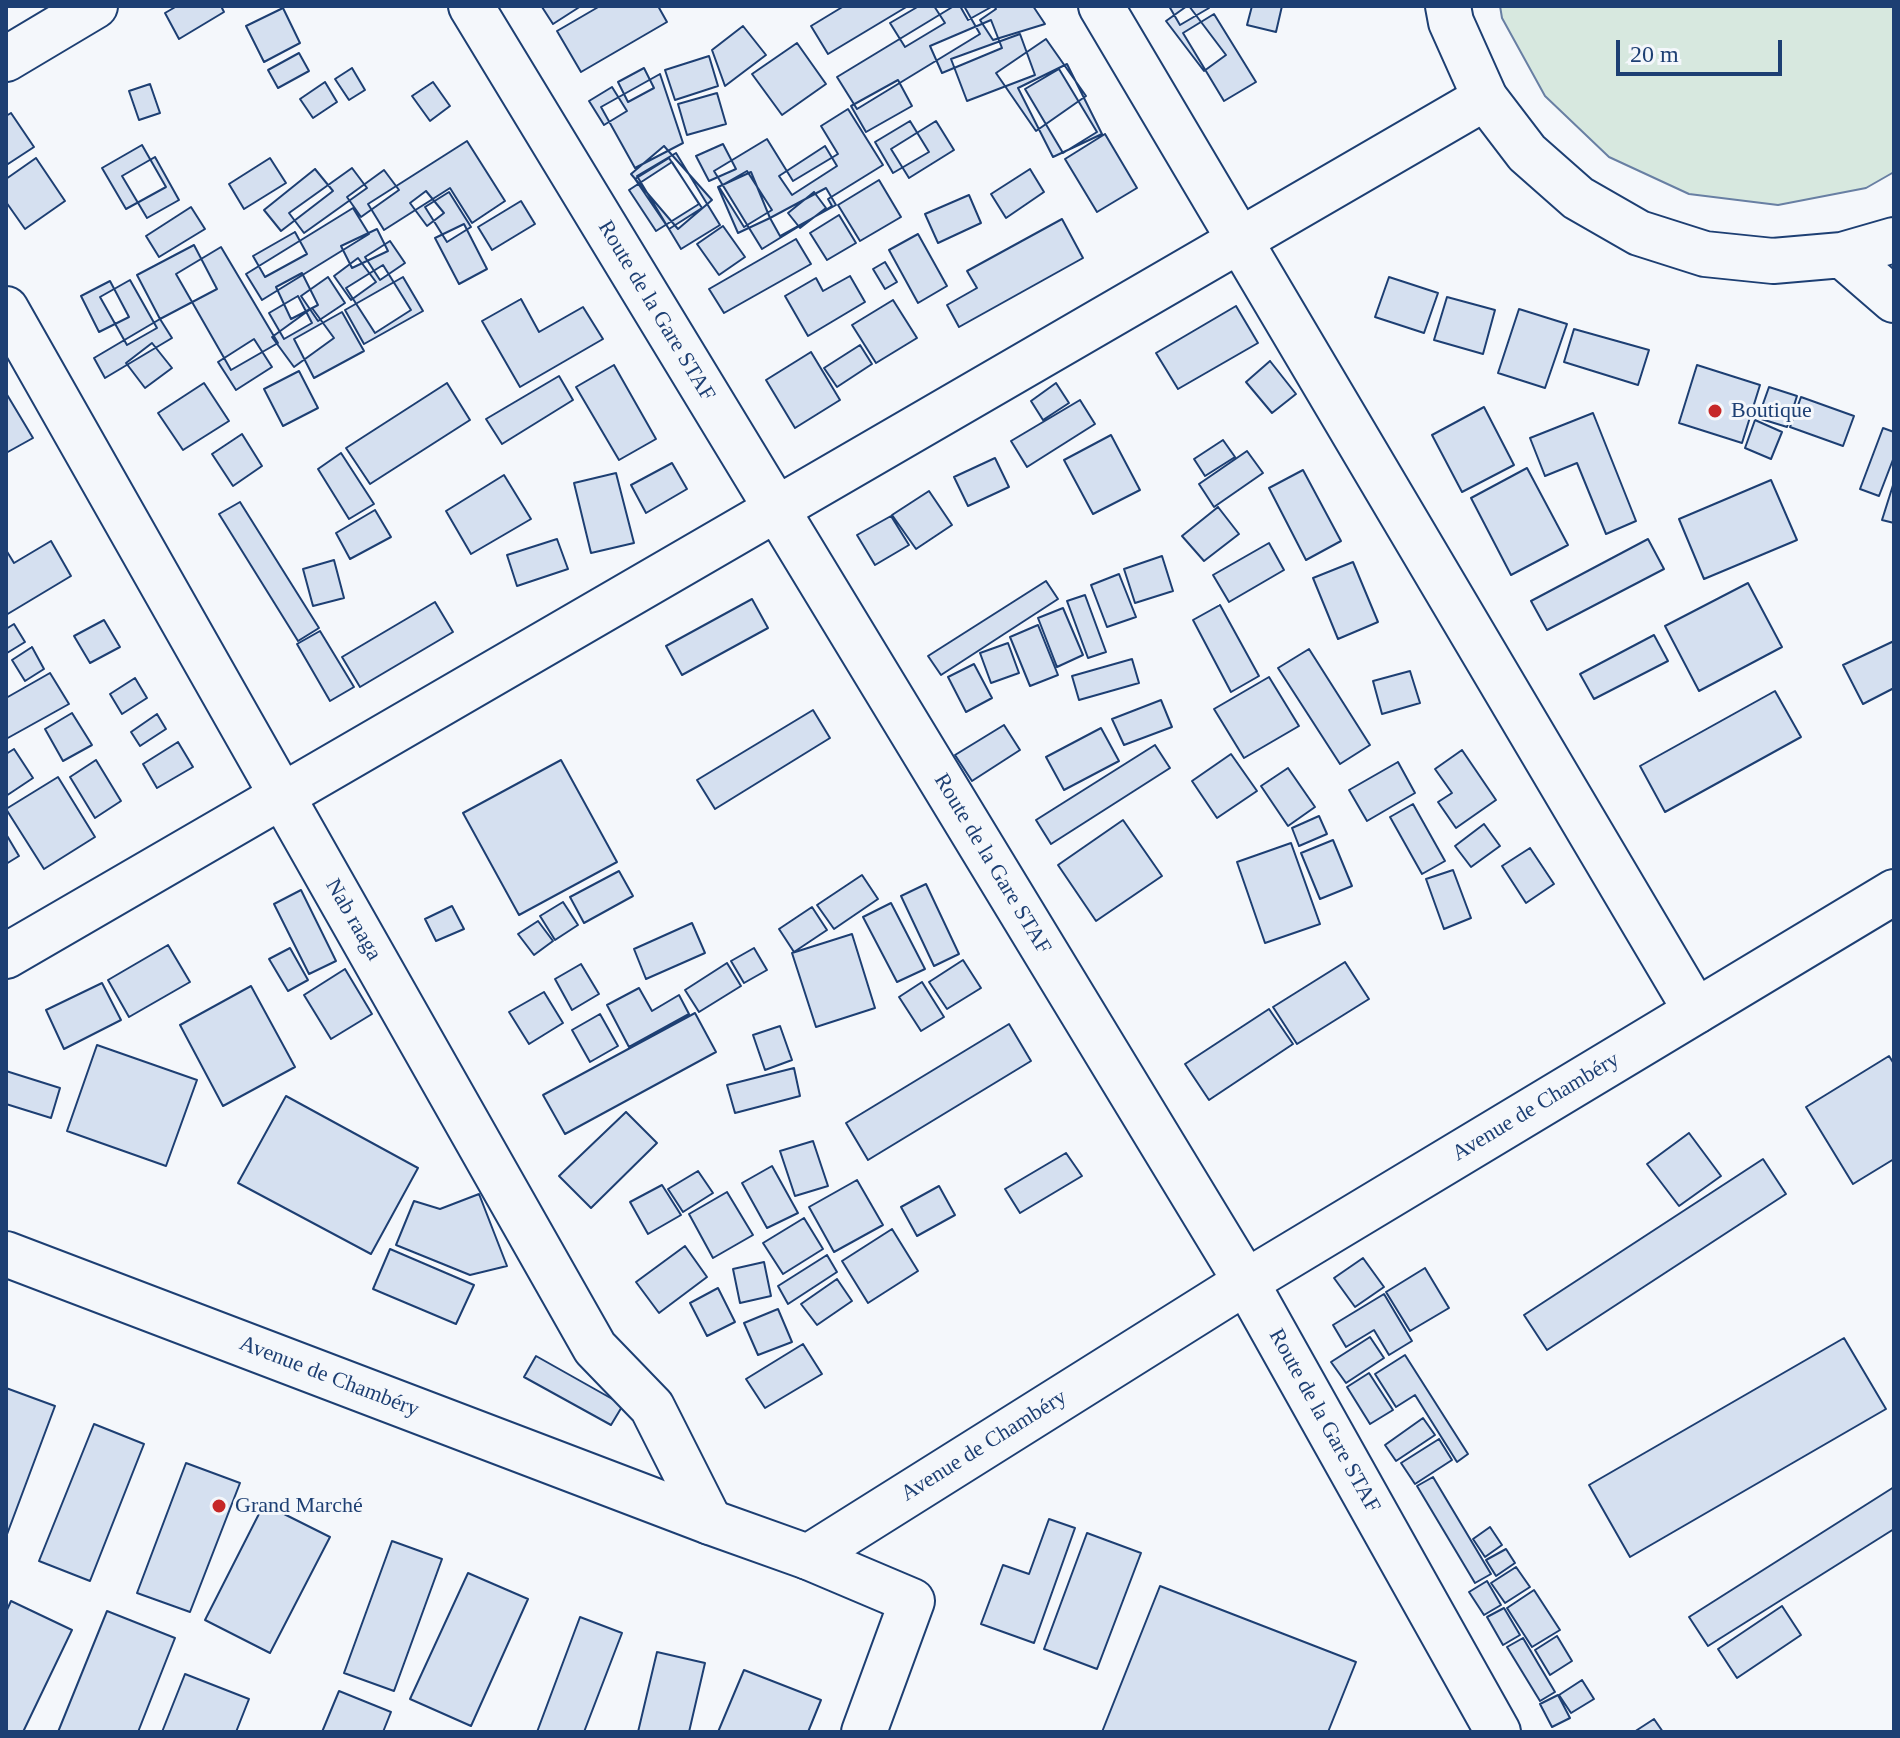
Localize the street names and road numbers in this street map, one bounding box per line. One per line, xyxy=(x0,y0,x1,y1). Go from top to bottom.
street label: Route de la Gare STAF xyxy=(592,216,720,406)
street label: Route de la Gare STAF xyxy=(928,769,1056,959)
street label: Nab raaga xyxy=(319,875,387,965)
street label: Avenue de Chambéry xyxy=(1448,1047,1624,1167)
street label: Route de la Gare STAF xyxy=(1263,1325,1385,1517)
street label: Avenue de Chambéry xyxy=(235,1331,423,1423)
street label: Avenue de Chambéry xyxy=(896,1384,1072,1508)

